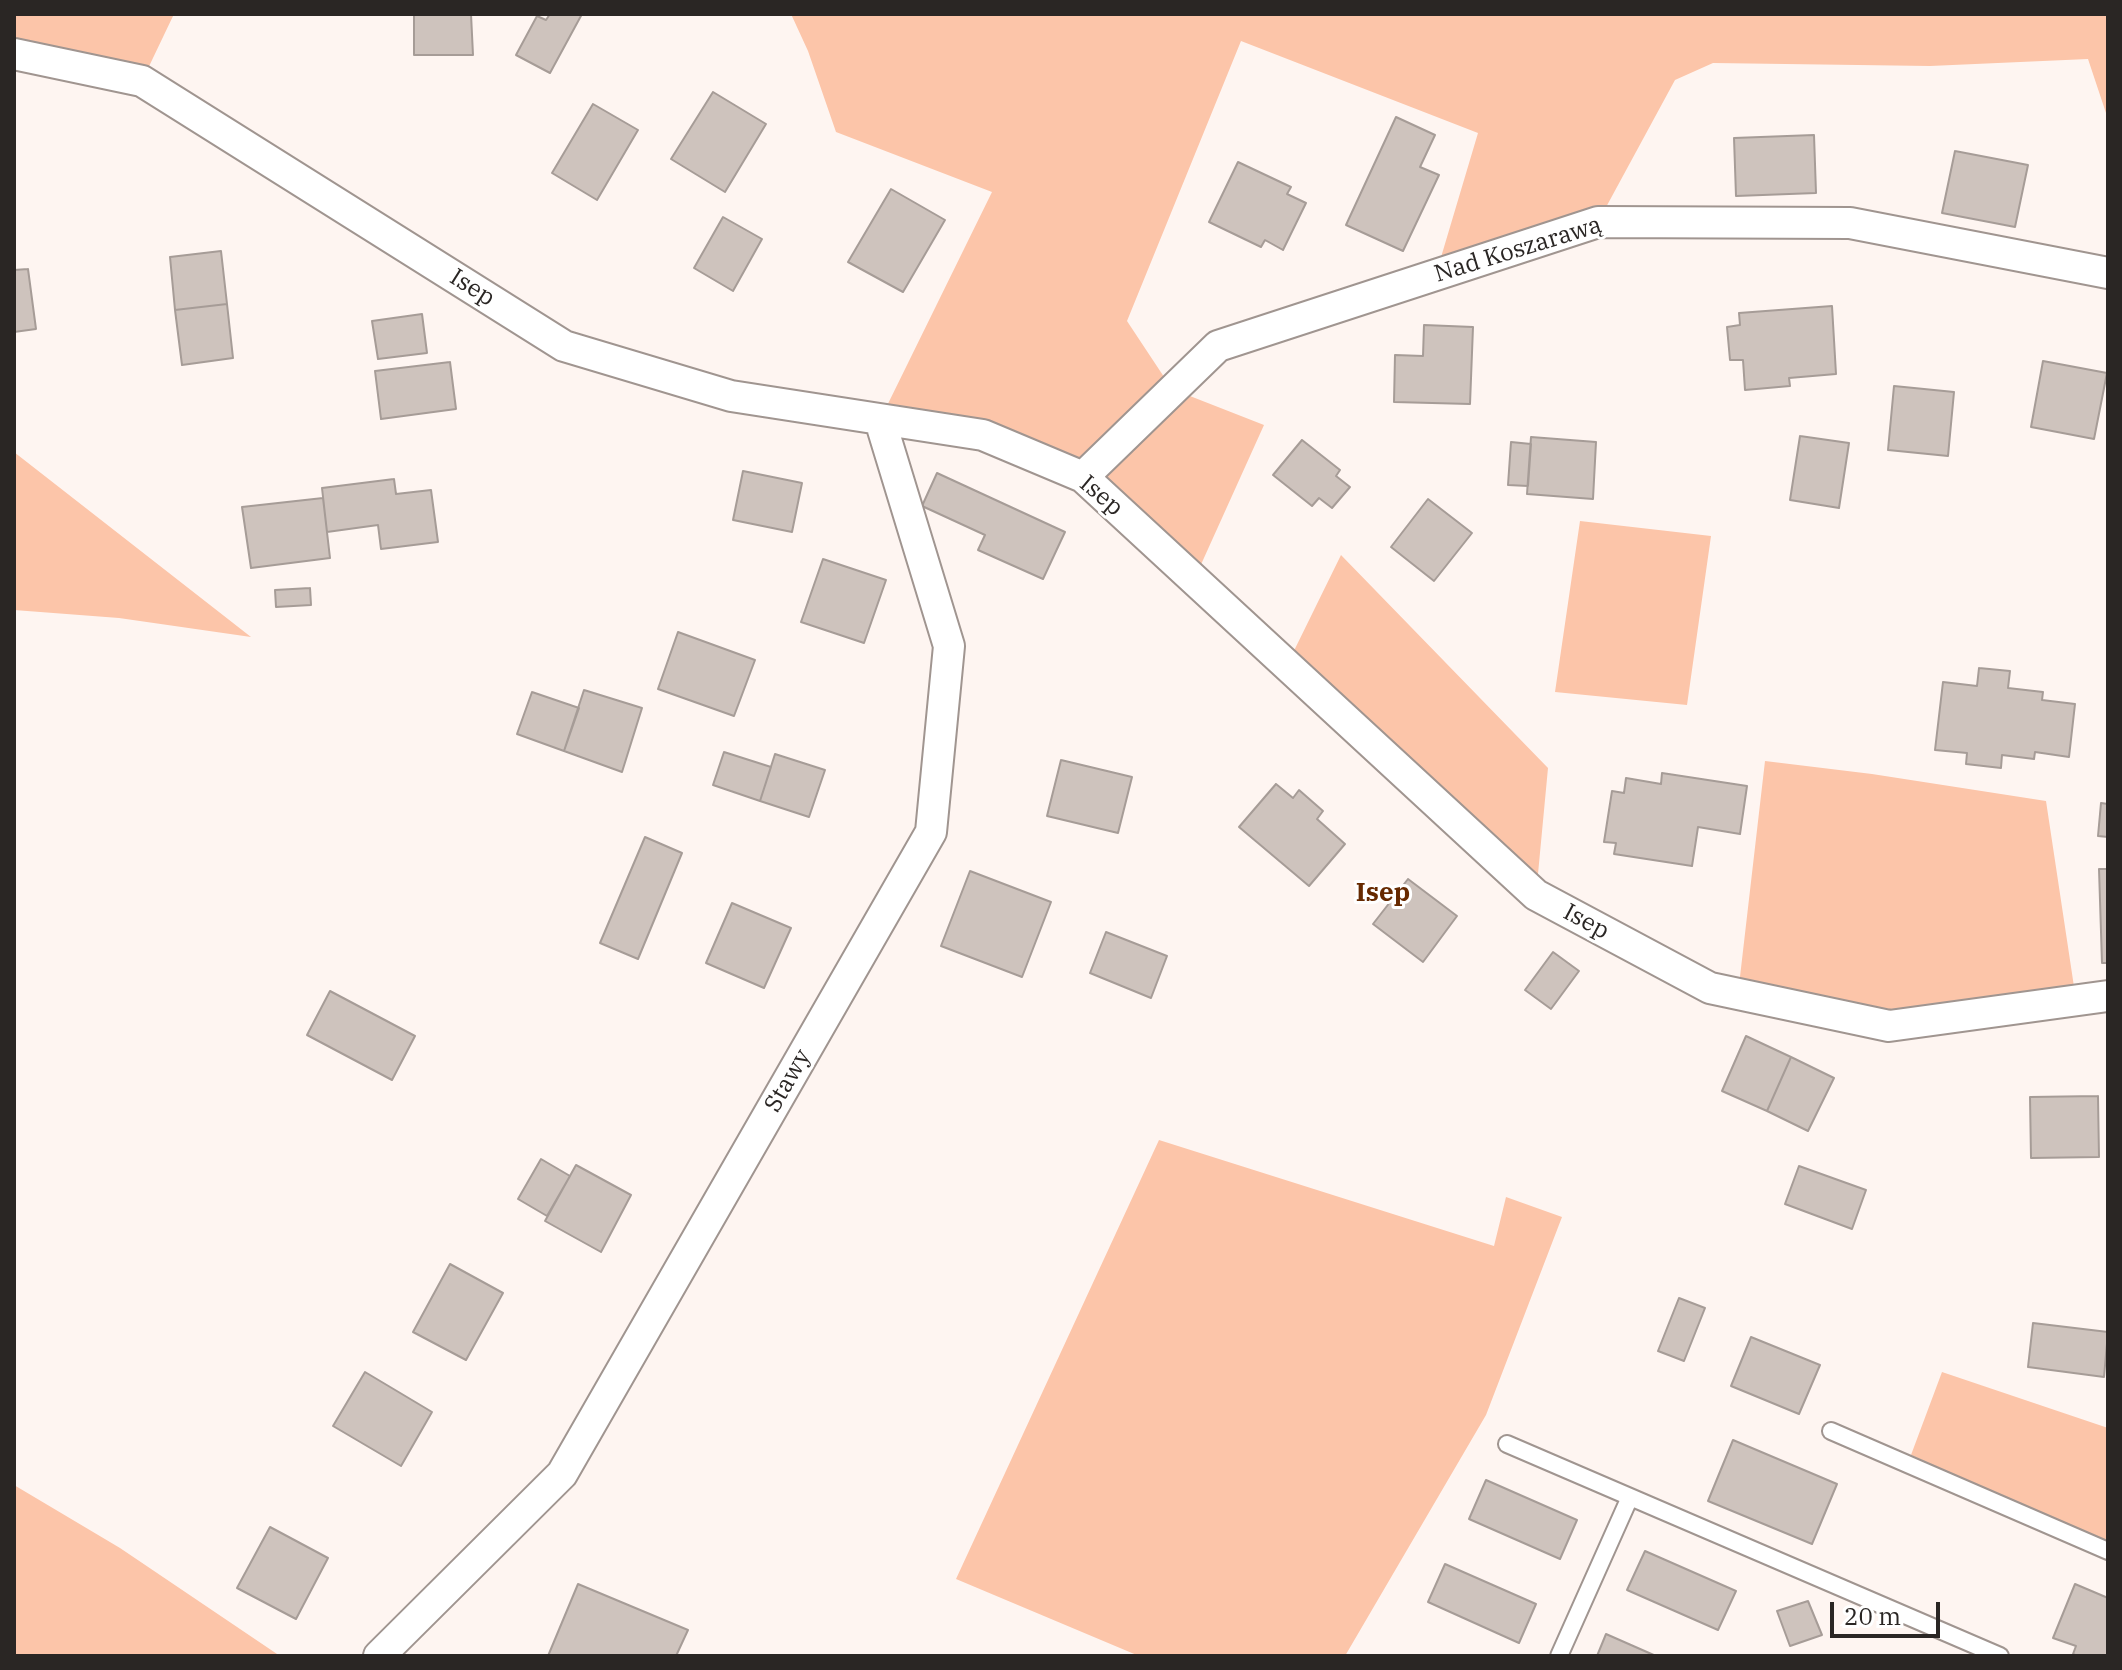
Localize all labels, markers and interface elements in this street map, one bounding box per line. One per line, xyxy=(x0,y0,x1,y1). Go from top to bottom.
street label: Nad Koszarawą xyxy=(1431,211,1605,289)
street label: Isep xyxy=(444,263,500,313)
street label: Isep xyxy=(1074,470,1128,522)
district label: Isep xyxy=(1356,877,1410,909)
street label: Isep xyxy=(1558,898,1614,946)
street label: Stawy xyxy=(759,1045,817,1117)
scale bar xyxy=(1834,1586,1944,1636)
text: 20 m xyxy=(1844,1600,1901,1632)

